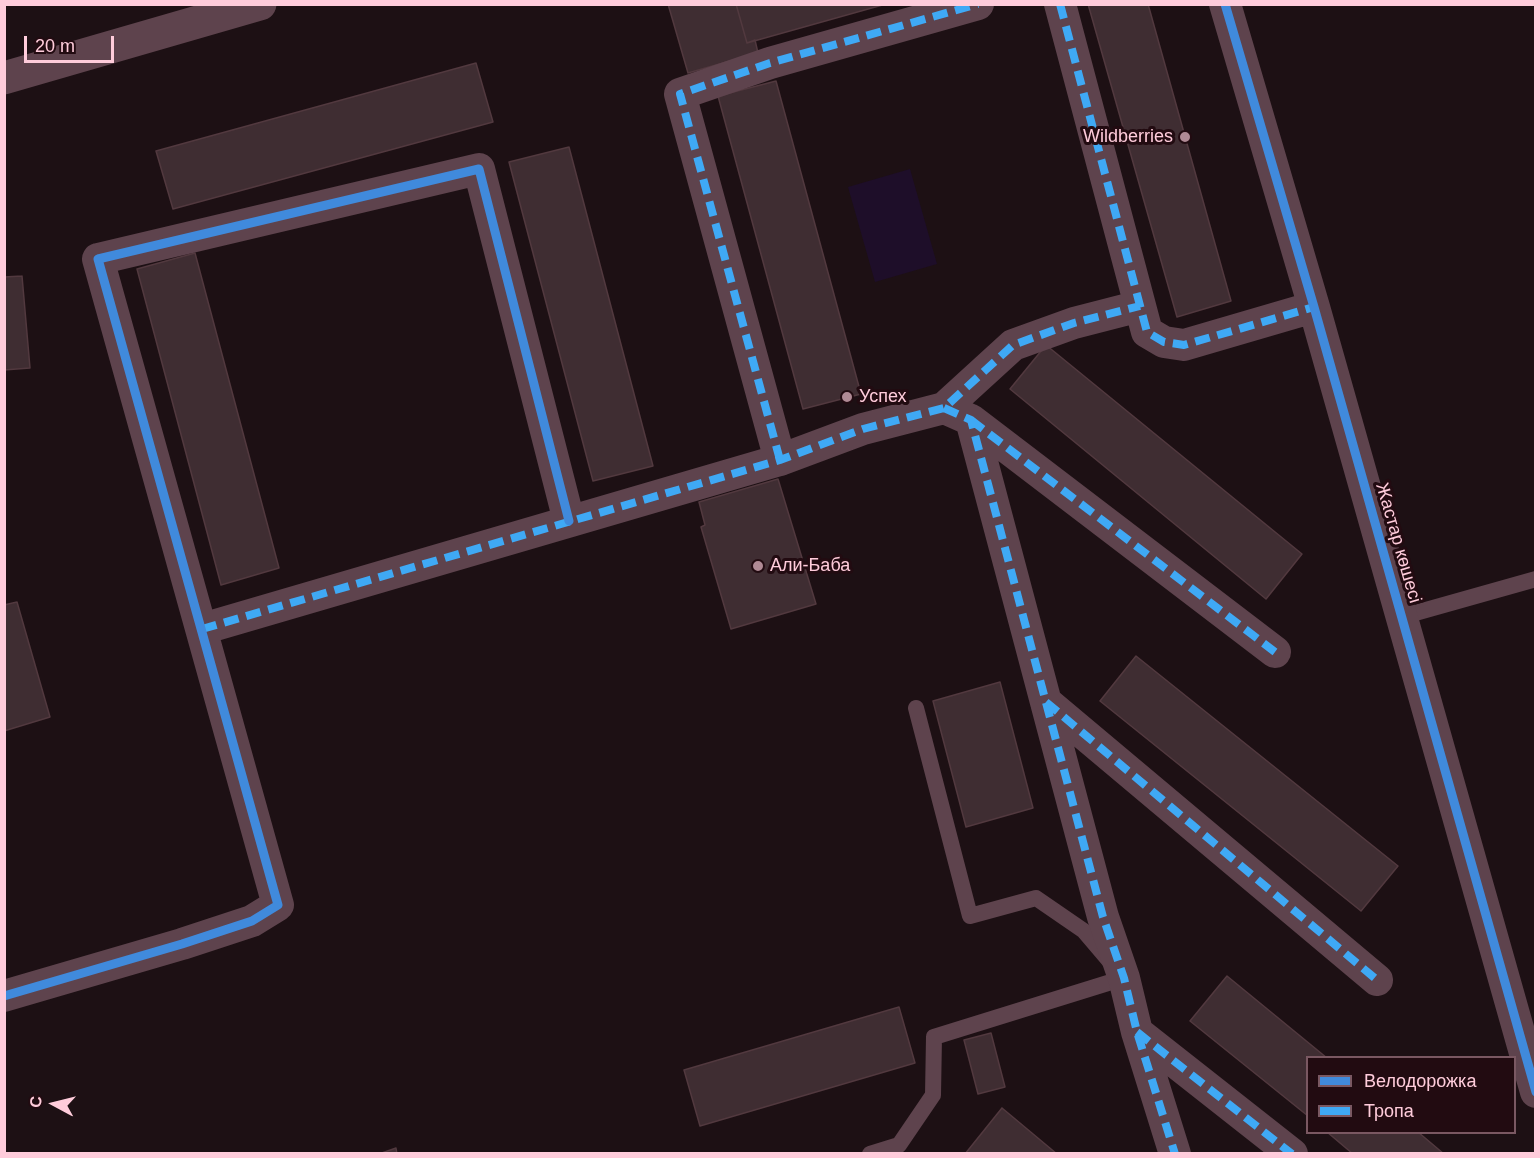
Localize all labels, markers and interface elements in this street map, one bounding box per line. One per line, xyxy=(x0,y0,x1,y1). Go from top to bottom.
scale bar xyxy=(27,24,117,62)
text: 20 m xyxy=(35,36,75,56)
place label: Wildberries xyxy=(1083,126,1173,148)
marker: Wildberries xyxy=(1178,130,1192,144)
place label: Успех xyxy=(859,386,907,408)
marker: Успех xyxy=(840,390,854,404)
street label: Жастар көшесі xyxy=(1370,480,1426,606)
place label: Али-Баба xyxy=(770,555,850,577)
marker: Али-Баба xyxy=(751,559,765,573)
legend xyxy=(1306,1056,1516,1134)
text: Велодорожка xyxy=(1364,1071,1476,1091)
north arrow xyxy=(24,1074,84,1134)
text: С xyxy=(26,1095,45,1109)
text: Тропа xyxy=(1364,1101,1414,1121)

